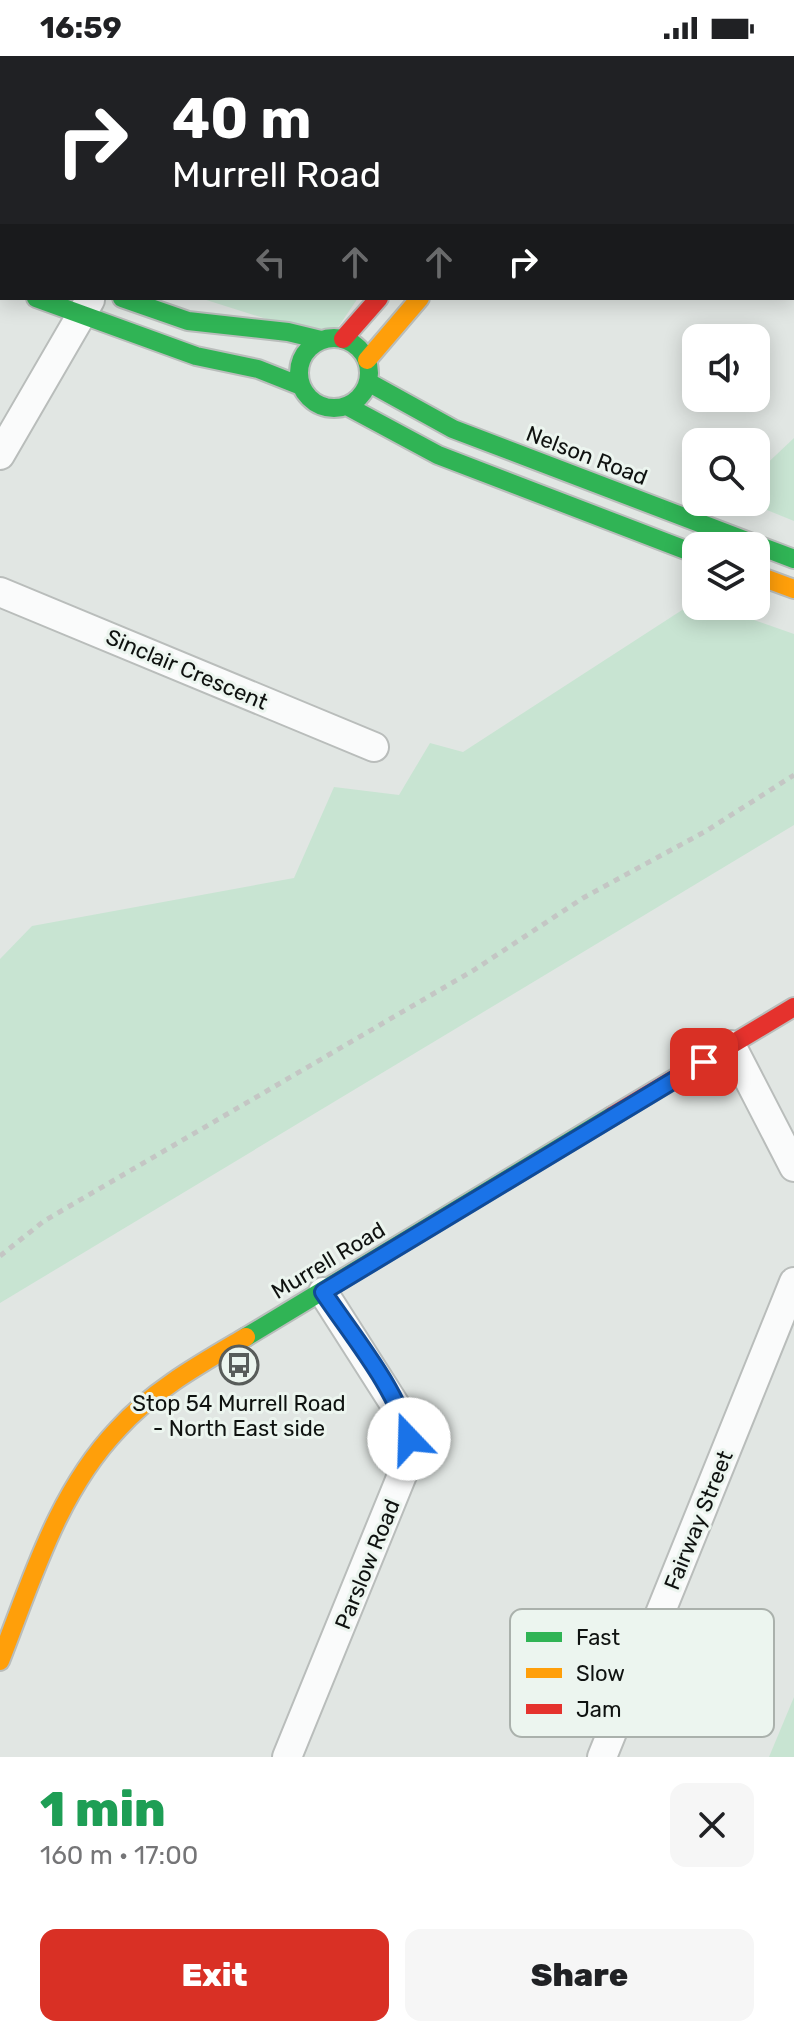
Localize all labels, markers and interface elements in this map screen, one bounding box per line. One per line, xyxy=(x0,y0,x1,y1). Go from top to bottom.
text: 16:59 xyxy=(40,10,122,46)
text: 40 m xyxy=(172,86,312,152)
icon: right xyxy=(40,88,144,192)
text: Murrell Road xyxy=(172,153,381,196)
icon: left xyxy=(249,240,293,284)
icon: ahead xyxy=(333,240,377,284)
icon: ahead xyxy=(417,240,461,284)
icon: right xyxy=(501,240,545,284)
map controls xyxy=(682,324,770,620)
button: sound xyxy=(682,324,770,412)
street label: Nelson Road xyxy=(522,420,651,491)
button: search xyxy=(682,428,770,516)
button: layers xyxy=(682,532,770,620)
street label: Sinclair Crescent xyxy=(102,623,272,716)
pin xyxy=(670,1028,738,1096)
icon: arrive xyxy=(682,1040,726,1084)
street label: Murrell Road xyxy=(267,1216,390,1305)
bus stop icon: Stop 54 Murrell Road - North East side xyxy=(218,1344,260,1386)
place label: Stop 54 Murrell Road - North East side xyxy=(132,1390,346,1442)
position arrow xyxy=(367,1397,451,1481)
street label: Fairway Street xyxy=(658,1446,739,1594)
street label: Parslow Road xyxy=(329,1495,406,1633)
legend xyxy=(510,1609,774,1737)
text: Fast xyxy=(576,1624,621,1651)
text: Slow xyxy=(576,1660,625,1687)
text: Jam xyxy=(576,1696,622,1723)
text: 1 min xyxy=(40,1781,166,1838)
button: close xyxy=(670,1783,754,1867)
text: 160 m · 17:00 xyxy=(40,1840,198,1871)
button: Exit xyxy=(40,1929,389,2021)
button: Share xyxy=(405,1929,754,2021)

